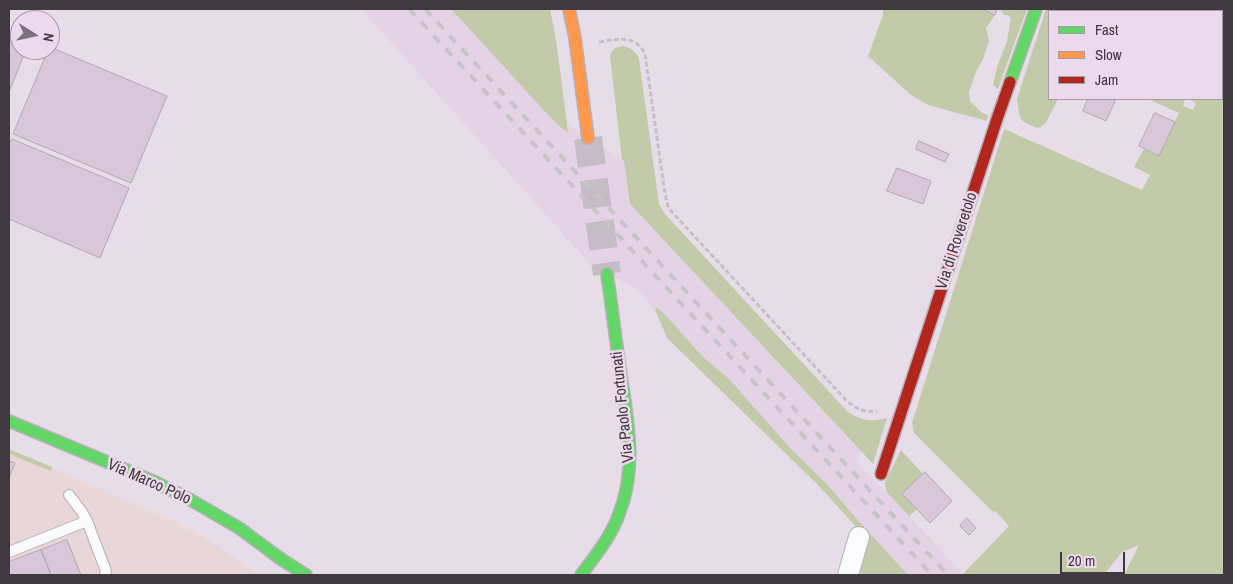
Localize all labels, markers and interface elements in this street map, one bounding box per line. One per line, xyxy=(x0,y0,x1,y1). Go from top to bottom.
north arrow xyxy=(10,10,60,60)
legend xyxy=(1048,10,1223,100)
text: Fast xyxy=(1095,19,1118,40)
text: N xyxy=(39,32,58,43)
text: Slow xyxy=(1095,44,1122,65)
text: Jam xyxy=(1095,69,1118,90)
street label: Via di Roveretolo xyxy=(932,190,982,292)
street label: Via Paolo Fortunati xyxy=(608,350,638,464)
street label: Via Marco Polo xyxy=(104,455,194,509)
scale bar xyxy=(1063,542,1128,574)
text: 20 m xyxy=(1068,550,1095,571)

